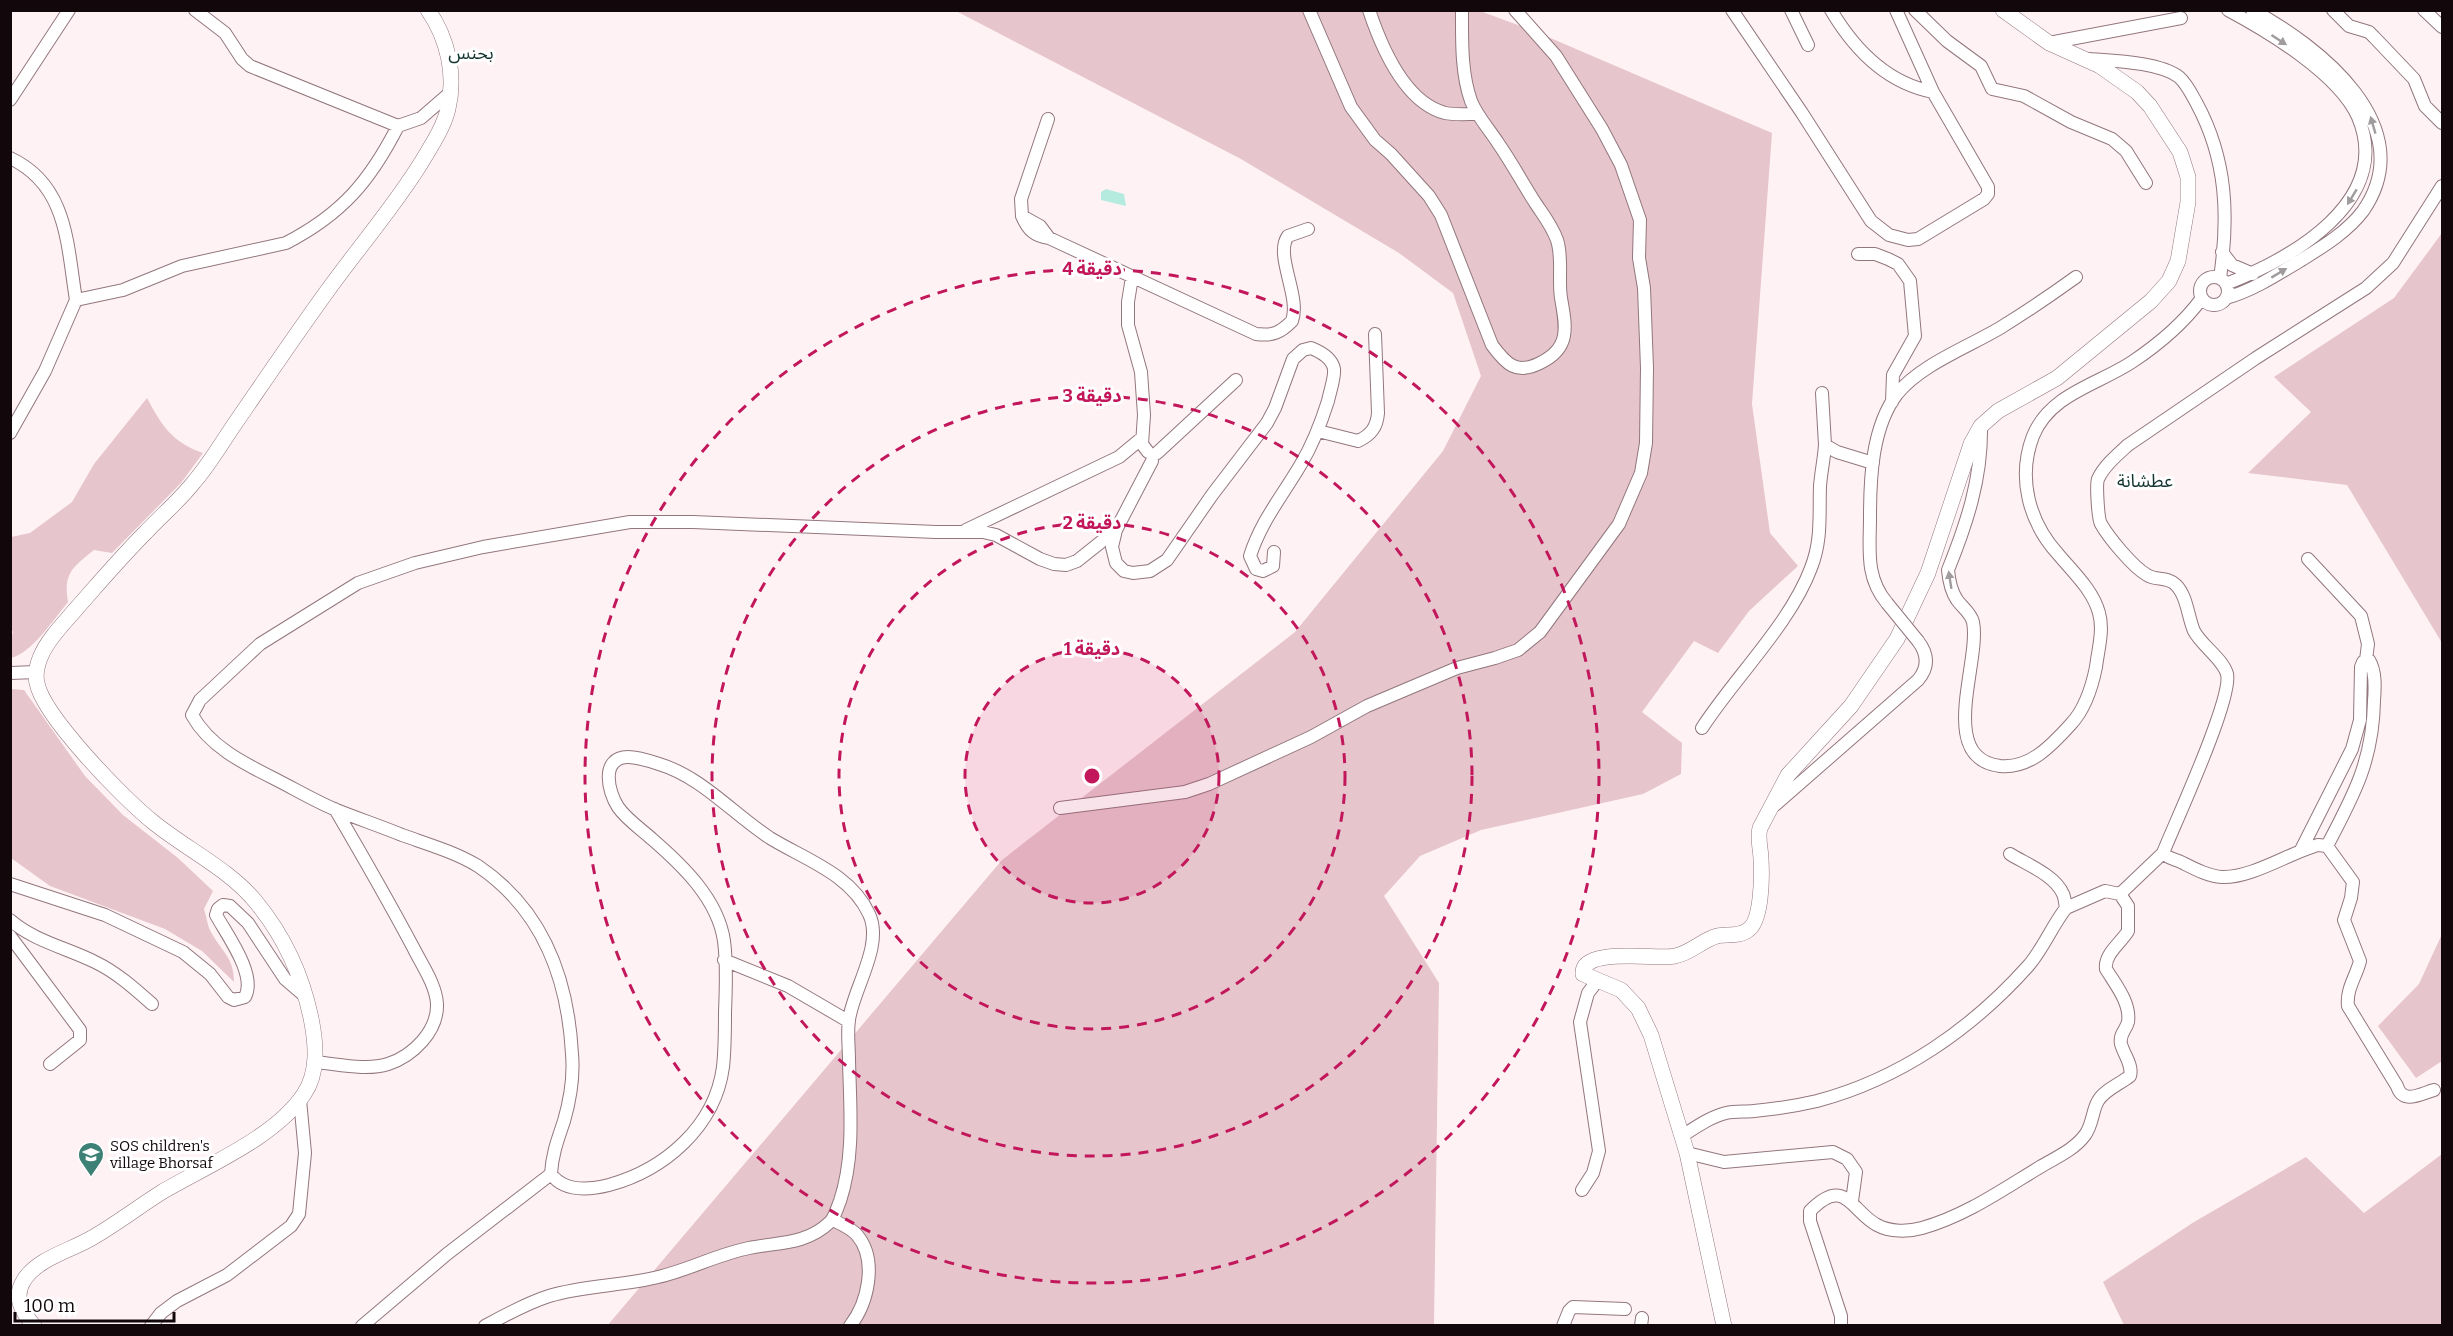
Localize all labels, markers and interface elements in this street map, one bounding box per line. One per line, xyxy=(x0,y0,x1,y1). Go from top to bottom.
one-way arrow xyxy=(2271,35,2287,46)
district label: بحنس xyxy=(448,42,494,64)
one-way arrow xyxy=(2368,116,2377,134)
one-way arrow xyxy=(2346,189,2357,205)
text: 4 دقيقة xyxy=(1062,258,1122,280)
one-way arrow xyxy=(2271,268,2287,279)
text: 3 دقيقة xyxy=(1063,385,1121,407)
district label: عطشانة xyxy=(2117,470,2173,492)
text: 2 دقيقة xyxy=(1063,512,1121,534)
one-way arrow xyxy=(1945,570,1954,589)
text: 1 دقيقة xyxy=(1064,638,1120,660)
centre of rings xyxy=(1082,766,1102,786)
place label: SOS children's village Bhorsaf xyxy=(109,1137,215,1172)
school or university icon: SOS children's village Bhorsaf xyxy=(76,1140,106,1178)
scale bar xyxy=(15,1285,174,1323)
text: 100 m xyxy=(24,1295,75,1317)

